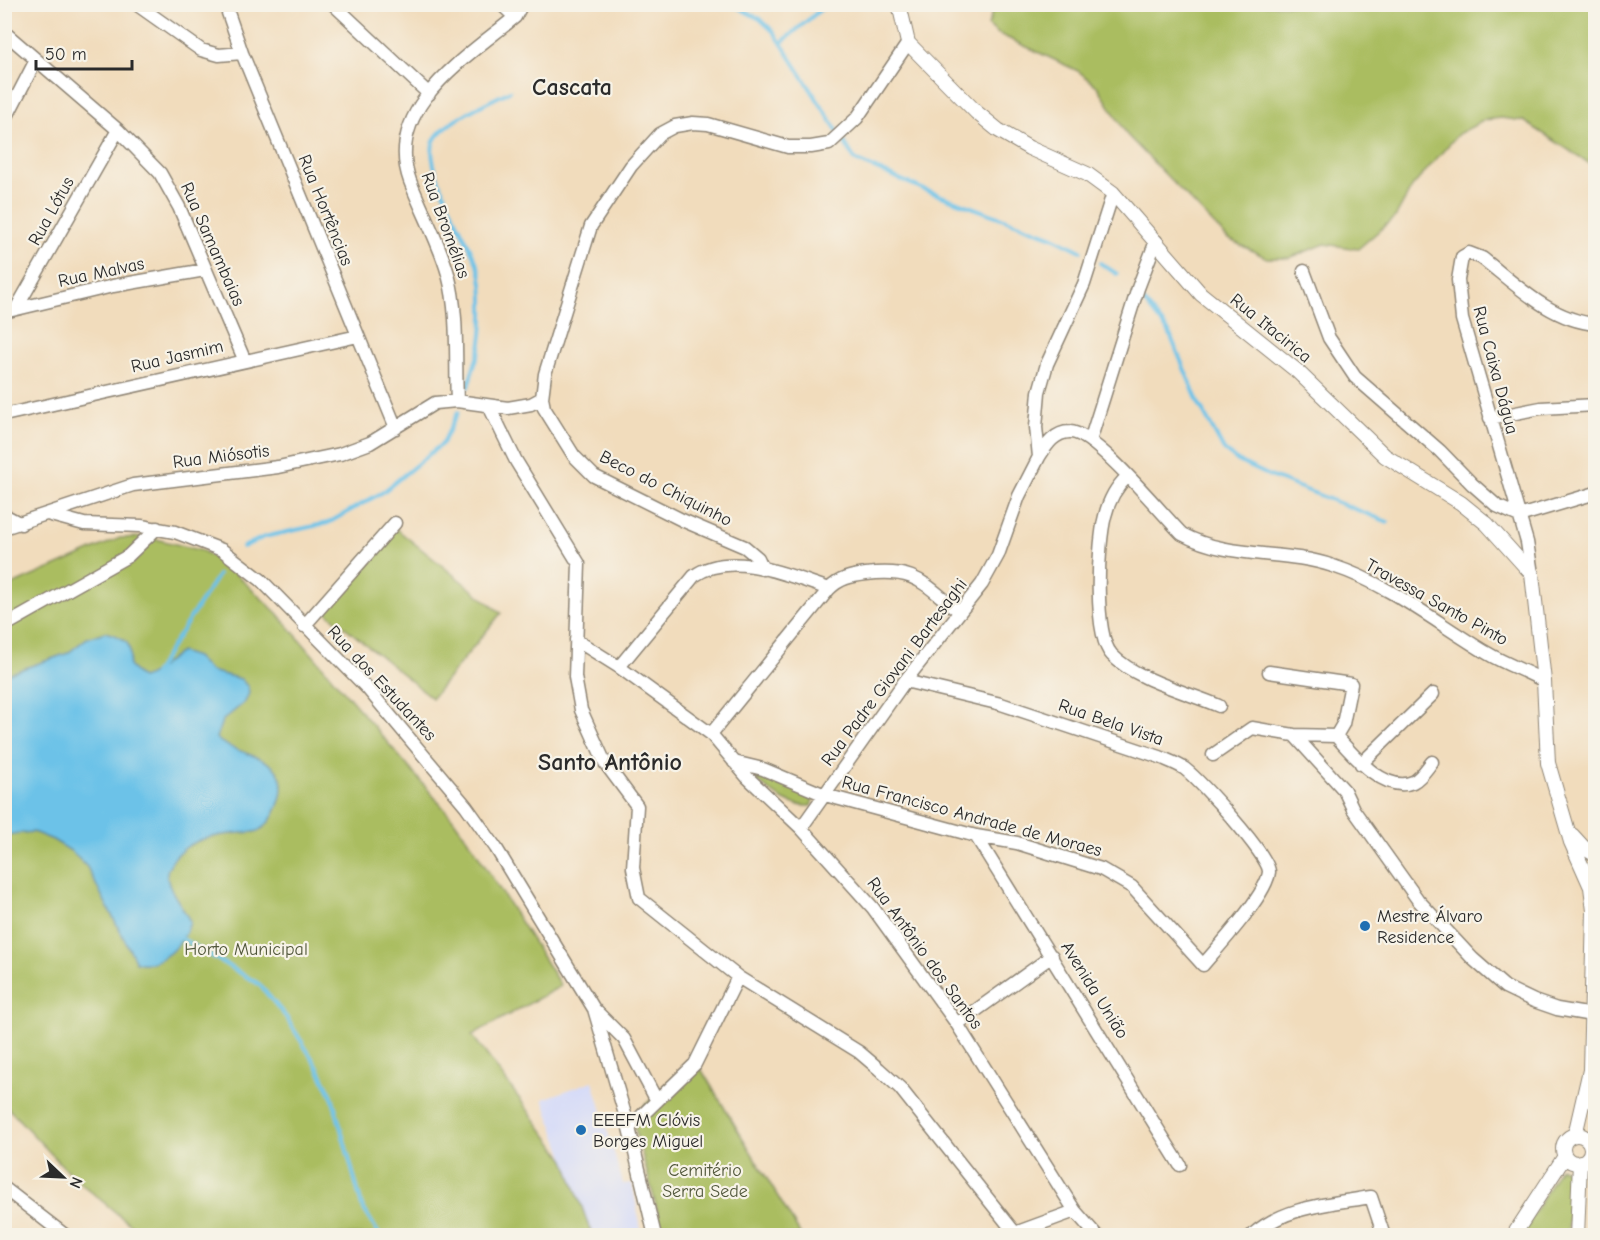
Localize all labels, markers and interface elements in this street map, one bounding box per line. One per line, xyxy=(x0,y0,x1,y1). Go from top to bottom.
scale bar xyxy=(36,33,132,71)
text: 50 m xyxy=(45,44,87,65)
district label: Cascata xyxy=(532,73,612,101)
street label: Rua Hortências xyxy=(294,152,357,269)
street label: Rua Bromélias xyxy=(417,169,474,281)
street label: Rua Lótus xyxy=(24,173,79,249)
street label: Rua Samambaias xyxy=(176,179,249,309)
street label: Rua Malvas xyxy=(56,253,146,292)
street label: Rua Itacirica xyxy=(1226,289,1315,367)
street label: Rua Caixa Dágua xyxy=(1468,304,1523,436)
street label: Rua Jasmim xyxy=(129,336,225,377)
street label: Rua Miósotis xyxy=(171,440,271,473)
street label: Beco do Chiquinho xyxy=(596,446,736,531)
street label: Travessa Santo Pinto xyxy=(1362,555,1512,650)
street label: Rua Padre Giovani Bartesaghi xyxy=(817,574,972,770)
street label: Rua dos Estudantes xyxy=(323,621,441,745)
street label: Rua Bela Vista xyxy=(1056,695,1166,750)
district label: Santo Antônio xyxy=(538,748,682,776)
street label: Rua Francisco Andrade de Moraes xyxy=(840,772,1104,861)
street label: Rua Antônio dos Santos xyxy=(862,873,987,1033)
place label: Mestre Álvaro Residence xyxy=(1377,905,1483,948)
marker: Mestre Álvaro Residence xyxy=(1358,919,1372,933)
street label: Avenida União xyxy=(1056,938,1133,1043)
park label: Horto Municipal xyxy=(184,939,308,960)
place label: EEEFM Clóvis Borges Miguel xyxy=(593,1110,703,1152)
marker: EEEFM Clóvis Borges Miguel xyxy=(574,1123,588,1137)
north arrow xyxy=(33,1147,93,1207)
park label: Cemitério Serra Sede xyxy=(662,1160,748,1202)
text: N xyxy=(66,1174,86,1191)

